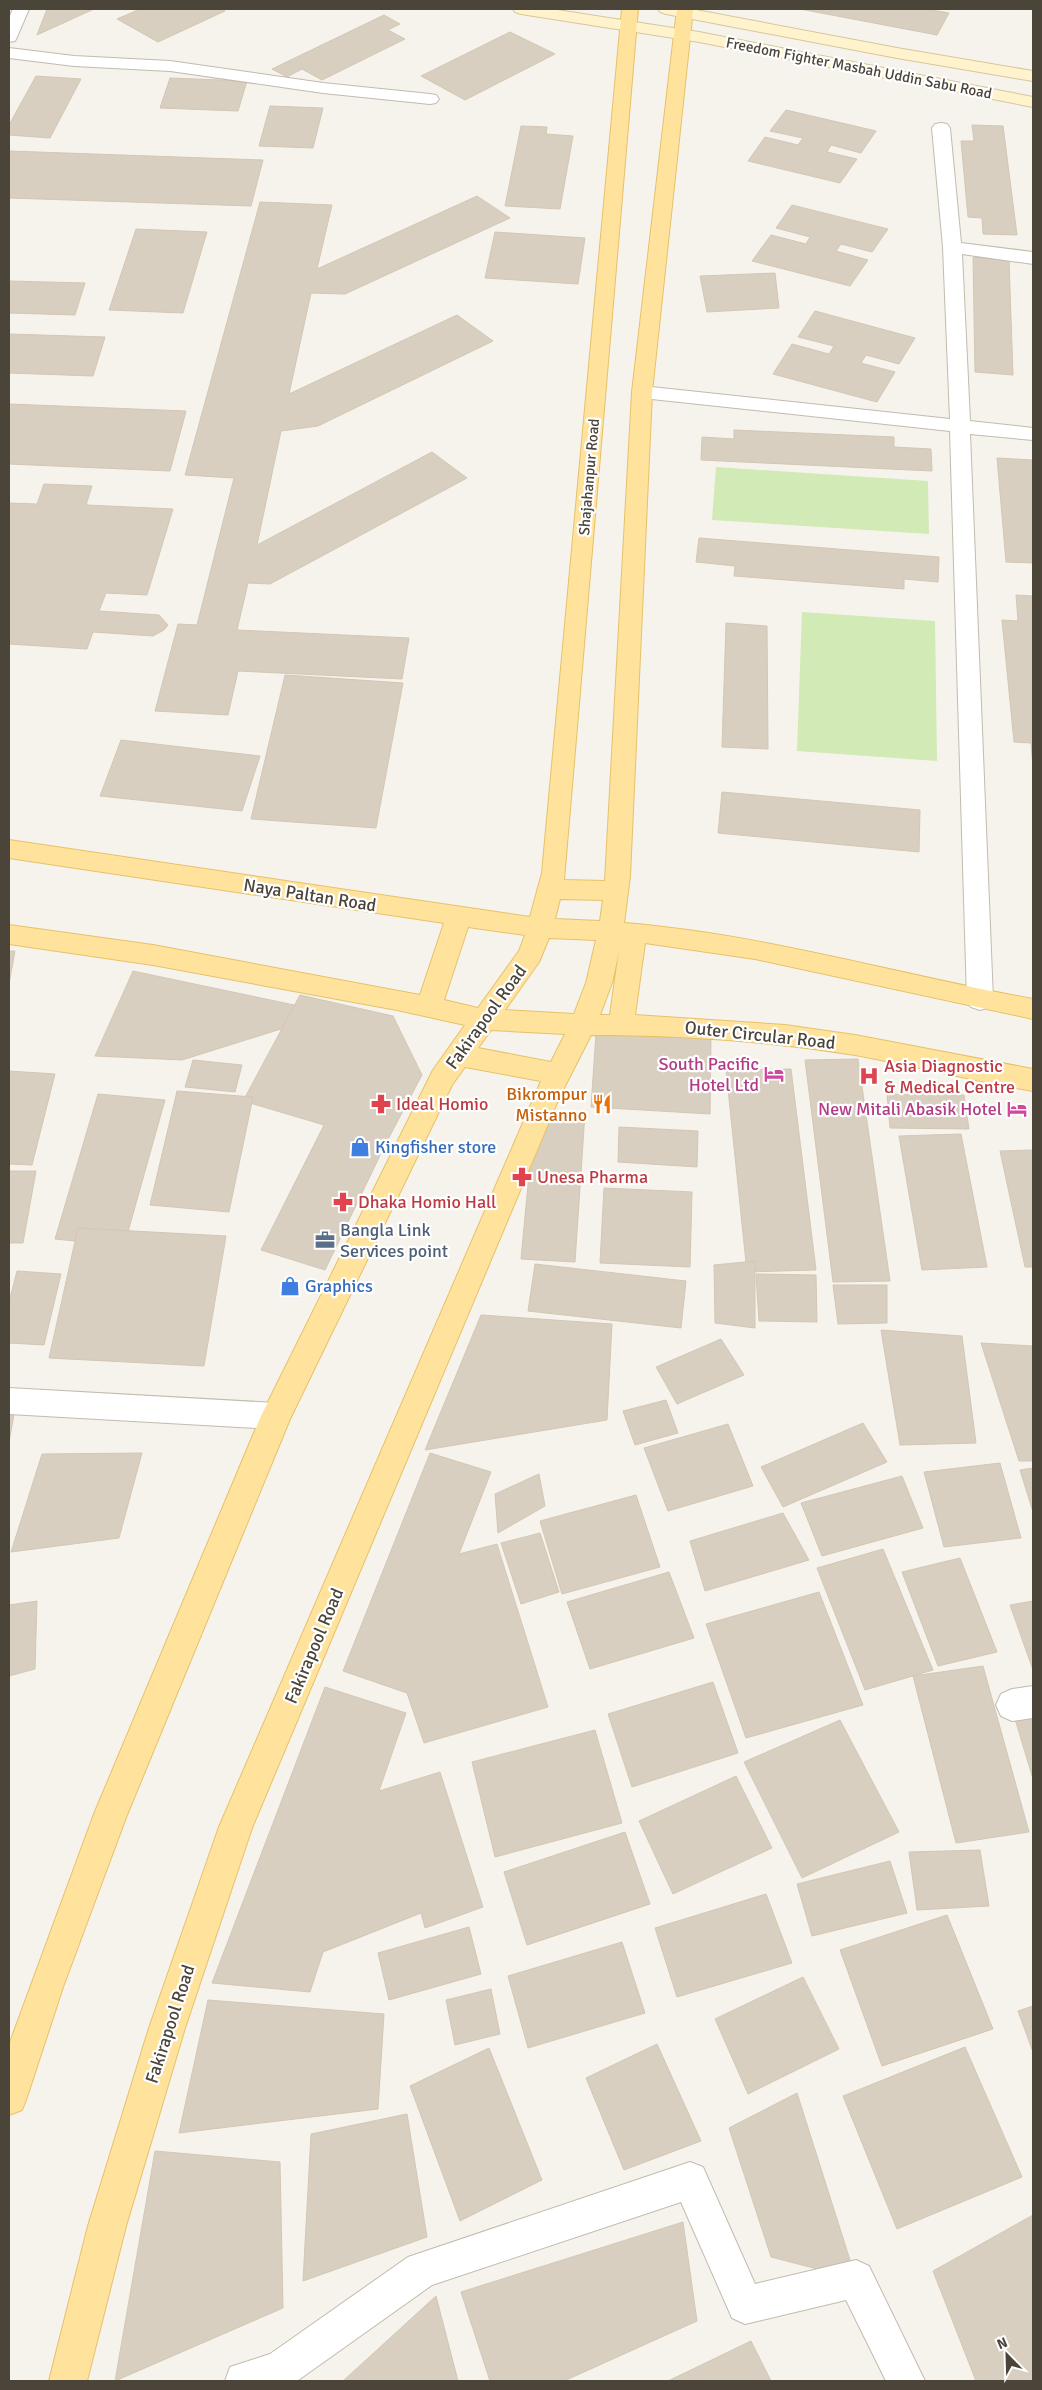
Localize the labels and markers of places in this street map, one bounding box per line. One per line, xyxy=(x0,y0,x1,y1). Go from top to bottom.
place label: South Pacific Hotel Ltd xyxy=(658,1053,759,1096)
place label: Asia Diagnostic & Medical Centre xyxy=(884,1055,1015,1098)
hotel icon: South Pacific Hotel Ltd xyxy=(763,1063,785,1085)
hospital icon: Asia Diagnostic & Medical Centre xyxy=(858,1065,880,1087)
place label: Bikrompur Mistanno xyxy=(506,1083,587,1126)
pharmacy icon: Ideal Homio xyxy=(370,1093,392,1115)
place label: Ideal Homio xyxy=(396,1093,488,1115)
restaurant icon: Bikrompur Mistanno xyxy=(591,1093,613,1115)
place label: New Mitali Abasik Hotel xyxy=(818,1098,1002,1120)
hotel icon: New Mitali Abasik Hotel xyxy=(1006,1098,1028,1120)
shop icon: Kingfisher store xyxy=(349,1136,371,1158)
place label: Kingfisher store xyxy=(375,1136,496,1158)
pharmacy icon: Unesa Pharma xyxy=(511,1166,533,1188)
place label: Unesa Pharma xyxy=(537,1166,648,1188)
pharmacy icon: Dhaka Homio Hall xyxy=(332,1191,354,1213)
place label: Dhaka Homio Hall xyxy=(358,1191,496,1213)
place label: Bangla Link Services point xyxy=(340,1219,448,1262)
office icon: Bangla Link Services point xyxy=(314,1229,336,1251)
shop icon: Graphics xyxy=(279,1275,301,1297)
place label: Graphics xyxy=(305,1275,373,1297)

